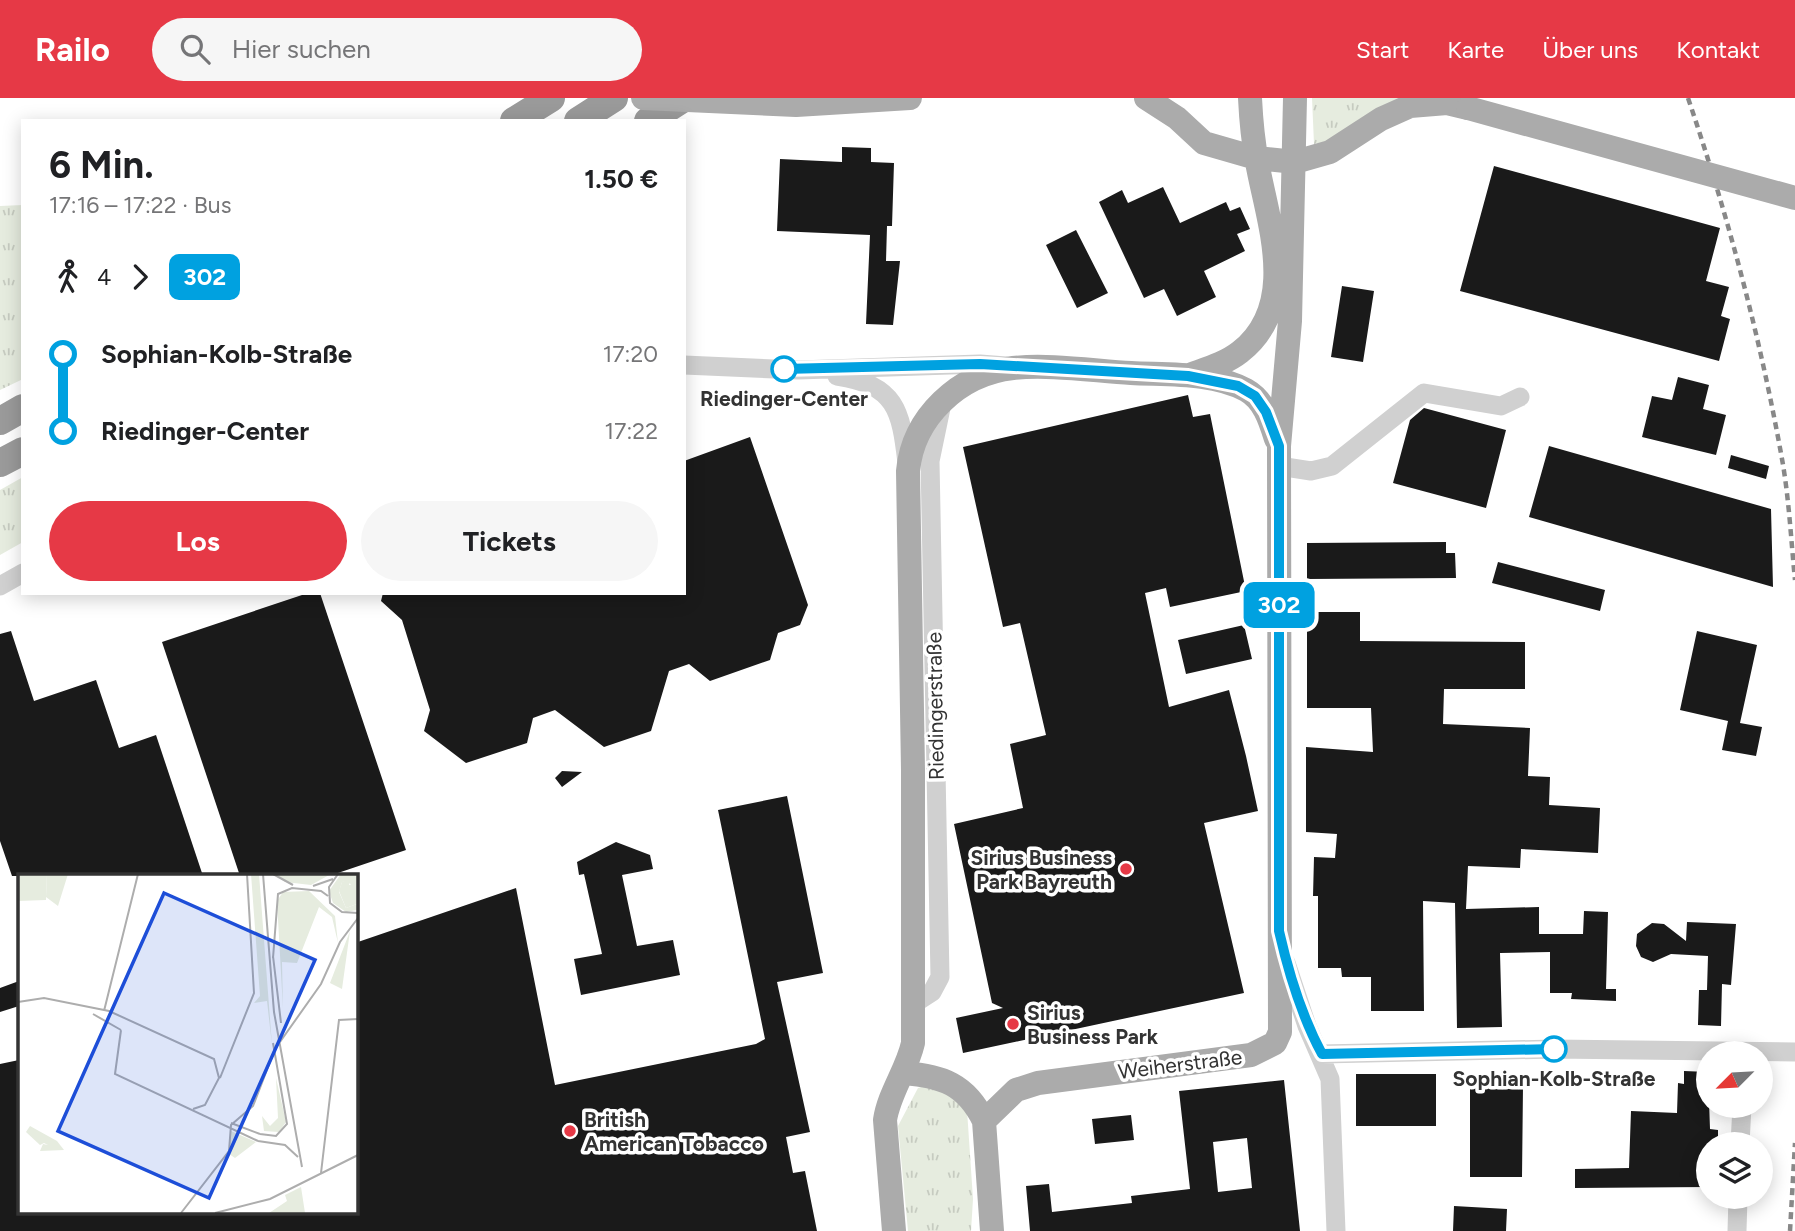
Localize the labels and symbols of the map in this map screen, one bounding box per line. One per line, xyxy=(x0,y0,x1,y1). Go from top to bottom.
marker: Riedinger-Center xyxy=(771,356,797,382)
place label: Riedinger-Center xyxy=(700,386,868,411)
line badge: 302 xyxy=(1239,582,1319,628)
street label: Riedingerstraße xyxy=(921,632,949,780)
place label: Sirius Business Park Bayreuth xyxy=(970,845,1112,894)
marker: Sirius Business Park Bayreuth xyxy=(1118,861,1134,877)
inset map xyxy=(18,874,357,1214)
place label: Sirius Business Park xyxy=(1027,1000,1159,1049)
marker: Sirius Business Park xyxy=(1005,1016,1021,1032)
marker: Sophian-Kolb-Straße xyxy=(1541,1036,1567,1062)
north arrow xyxy=(1696,1041,1773,1118)
street label: Weiherstraße xyxy=(1117,1044,1243,1084)
place label: Sophian-Kolb-Straße xyxy=(1453,1066,1656,1091)
place label: British American Tobacco xyxy=(584,1107,764,1156)
marker: British American Tobacco xyxy=(562,1123,578,1139)

